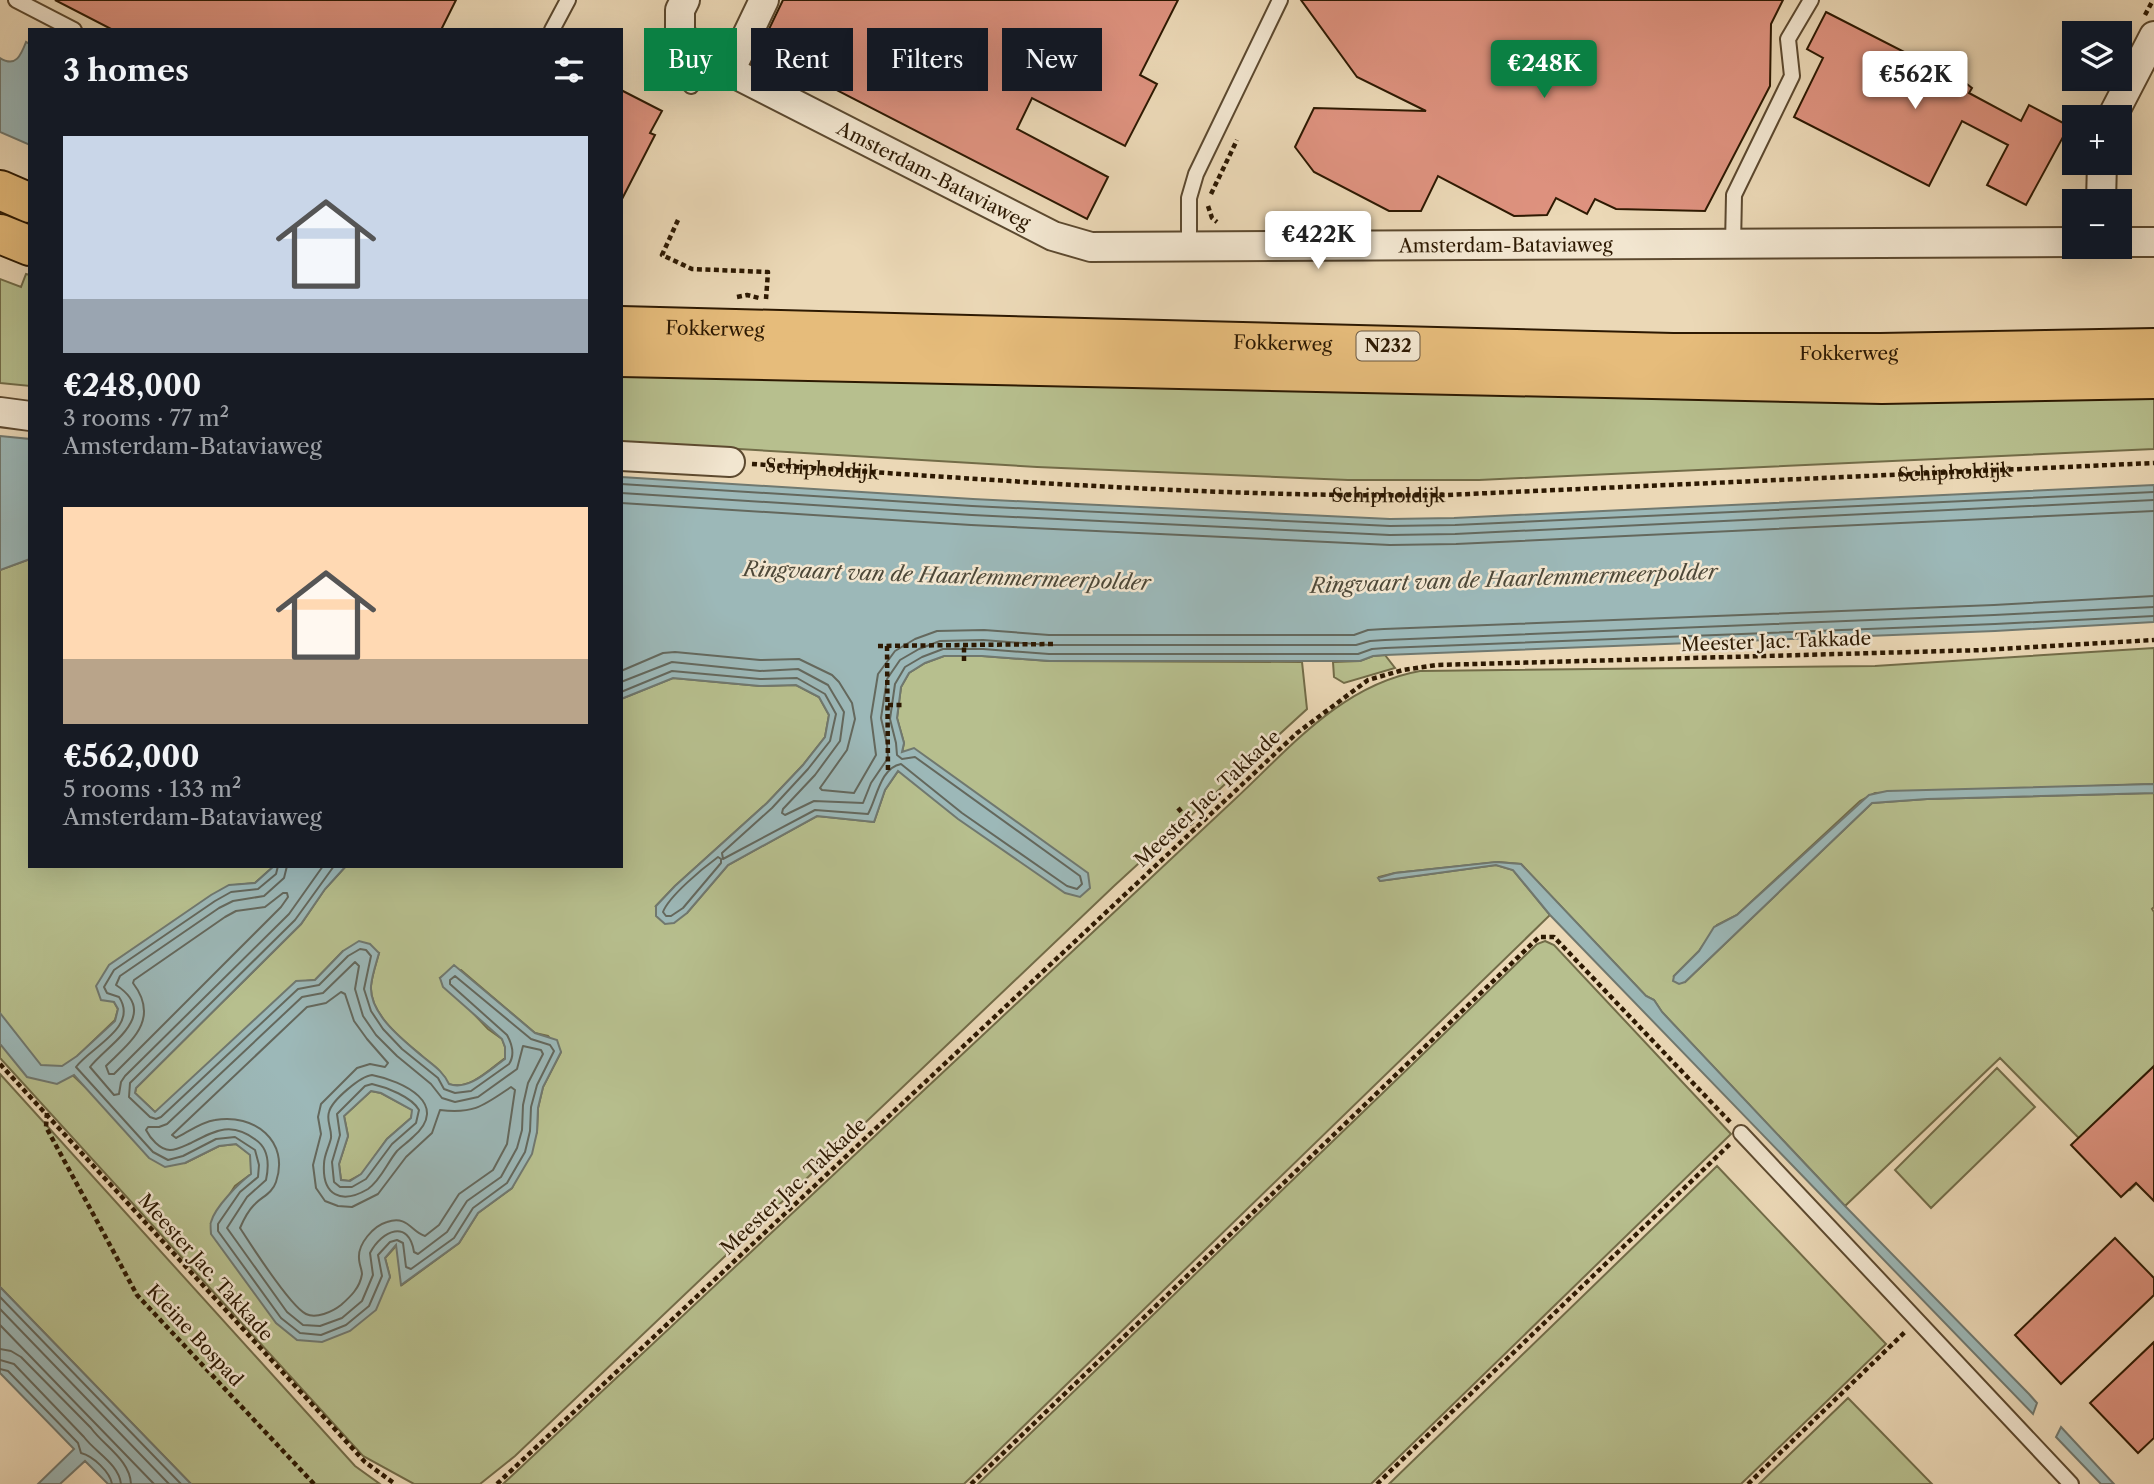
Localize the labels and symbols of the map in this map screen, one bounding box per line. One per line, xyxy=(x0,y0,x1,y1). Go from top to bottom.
pin: €248K xyxy=(1495,41,1593,100)
pin: €562K xyxy=(1866,52,1964,111)
street label: Amsterdam-Bataviaweg xyxy=(832,116,1035,235)
pin: €422K xyxy=(1269,212,1367,271)
street label: Amsterdam-Bataviaweg xyxy=(1398,233,1614,257)
street label: Fokkerweg xyxy=(665,316,766,342)
street label: Fokkerweg xyxy=(1233,331,1334,356)
road number: N232 xyxy=(1356,332,1420,360)
street label: Fokkerweg xyxy=(1799,342,1899,365)
street label: Schipholdijk xyxy=(764,454,880,484)
street label: Schipholdijk xyxy=(1897,458,2013,487)
street label: Schipholdijk xyxy=(1331,484,1446,507)
water label: Ringvaart van de Haarlemmermeerpolder xyxy=(741,556,1152,595)
water label: Ringvaart van de Haarlemmermeerpolder xyxy=(1308,559,1719,598)
street label: Meester Jac. Takkade xyxy=(1680,627,1872,656)
street label: Meester Jac. Takkade xyxy=(1130,725,1285,872)
street label: Meester Jac. Takkade xyxy=(716,1113,871,1260)
street label: Meester Jac. Takkade xyxy=(133,1189,278,1346)
street label: Kleine Bospad xyxy=(142,1280,248,1391)

